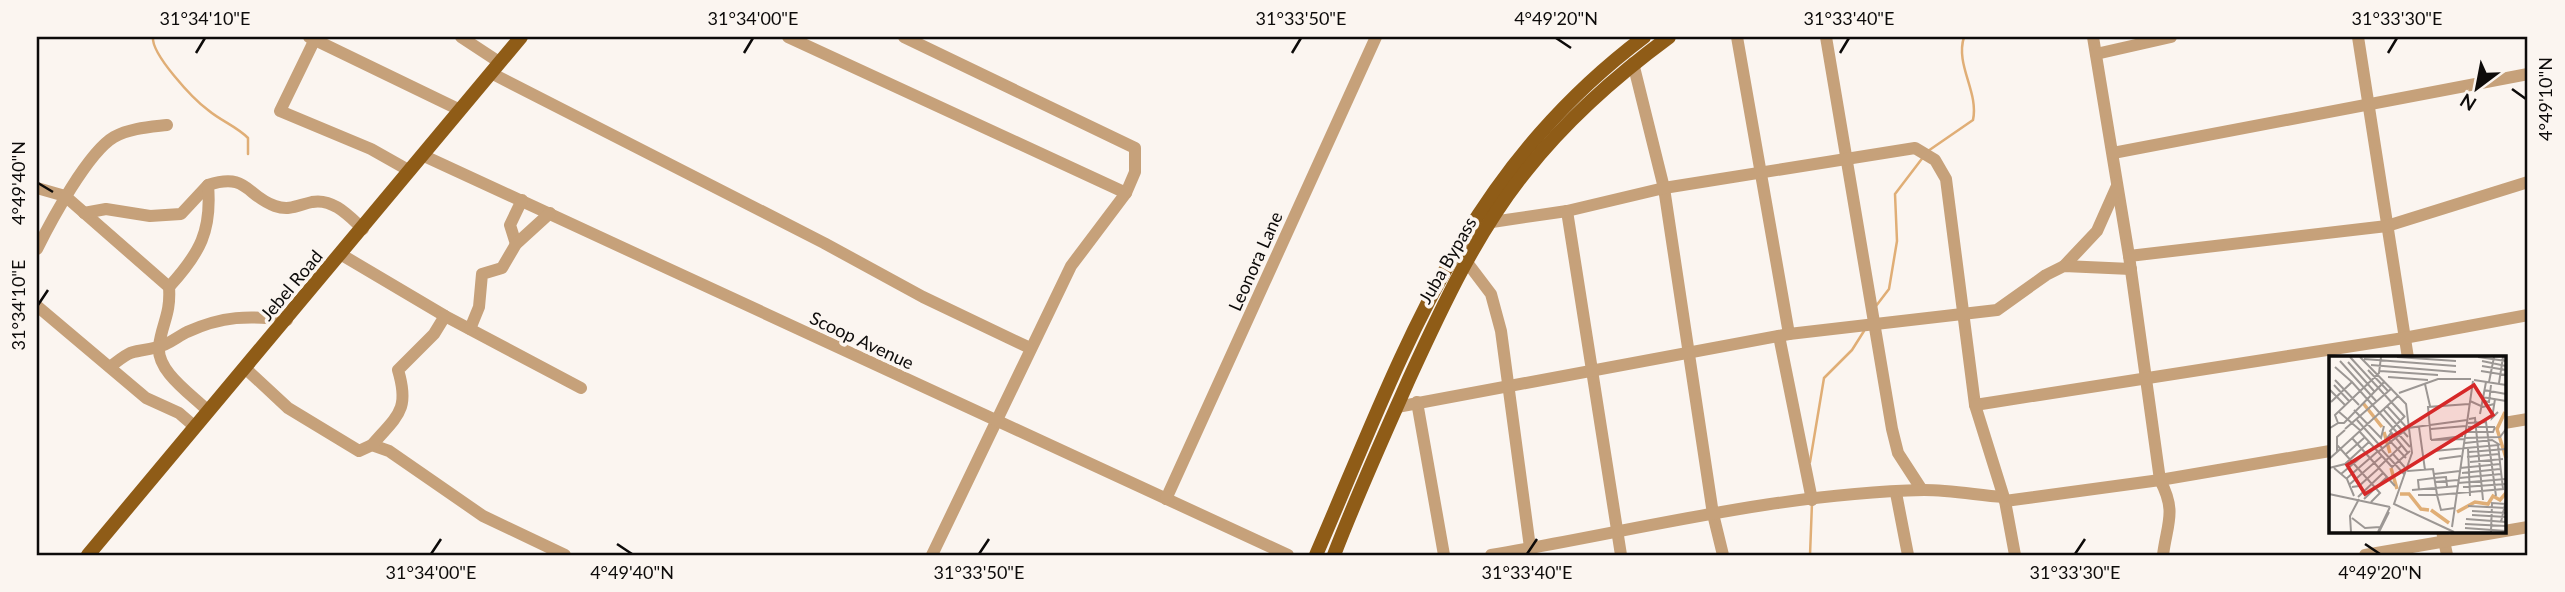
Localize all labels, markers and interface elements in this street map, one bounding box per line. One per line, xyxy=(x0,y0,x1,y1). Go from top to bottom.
text: 31°34'10"E xyxy=(160,7,250,29)
text: 31°34'00"E xyxy=(708,7,798,29)
text: 31°33'50"E xyxy=(1256,7,1346,29)
text: 4°49'20"N xyxy=(1514,7,1598,29)
text: 31°33'40"E xyxy=(1804,7,1894,29)
text: 31°33'30"E xyxy=(2352,7,2442,29)
north arrow xyxy=(2442,52,2512,122)
text: 4°49'10"N xyxy=(2534,57,2556,141)
text: N xyxy=(2455,89,2480,116)
text: 4°49'40"N xyxy=(7,141,29,225)
street label: Leonora Lane xyxy=(1223,208,1287,314)
street label: Juba Bypass xyxy=(1413,213,1481,307)
street label: Jebel Road xyxy=(255,245,327,325)
text: 31°34'10"E xyxy=(7,260,29,350)
street label: Scoop Avenue xyxy=(806,306,918,374)
inset map xyxy=(2329,356,2506,532)
text: 31°34'00"E xyxy=(386,561,476,583)
text: 4°49'40"N xyxy=(590,561,674,583)
text: 31°33'50"E xyxy=(934,561,1024,583)
text: 31°33'40"E xyxy=(1482,561,1572,583)
text: 31°33'30"E xyxy=(2030,561,2120,583)
text: 4°49'20"N xyxy=(2338,561,2422,583)

